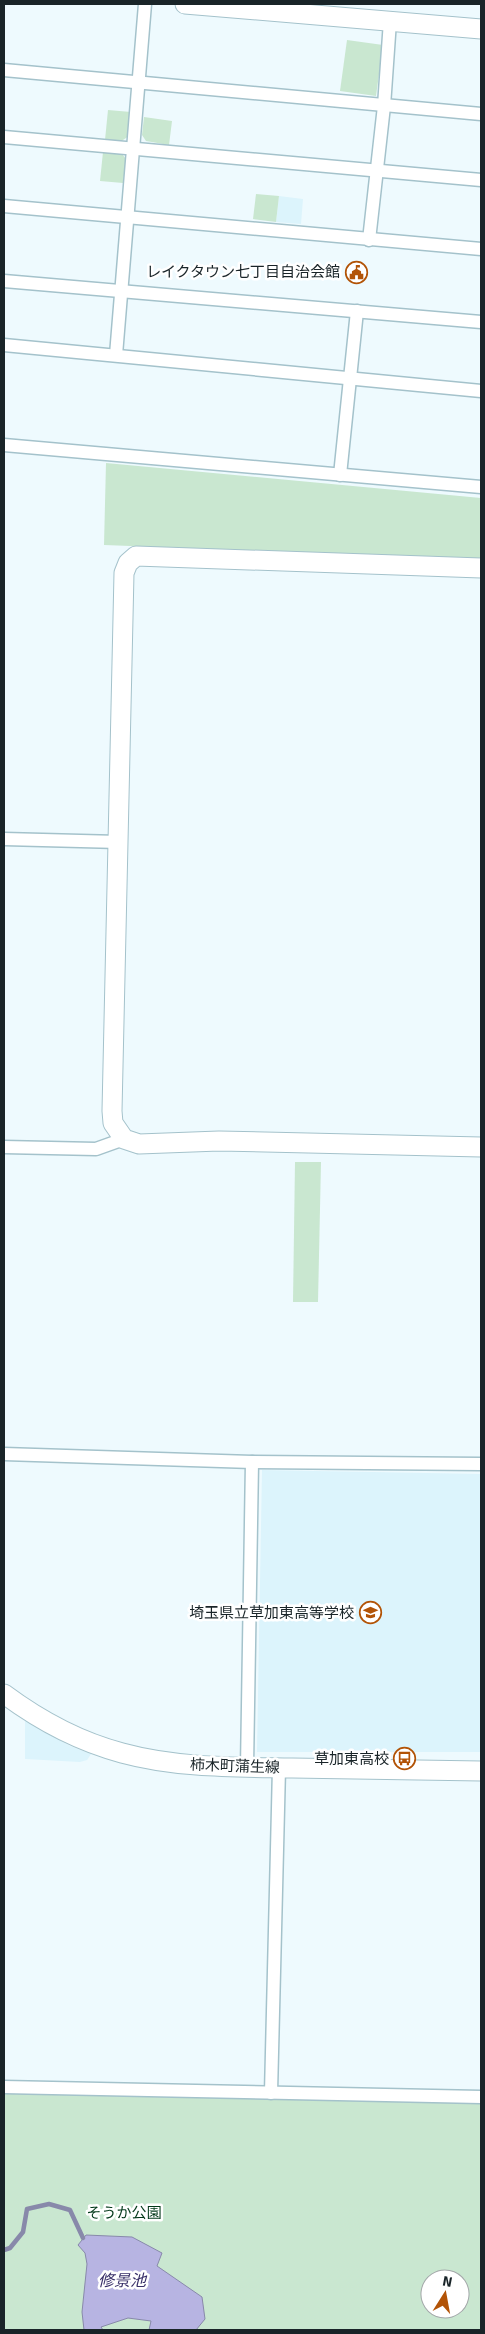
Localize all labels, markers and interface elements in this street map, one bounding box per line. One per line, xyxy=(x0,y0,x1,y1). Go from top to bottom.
public building icon: レイクタウン七丁目自治会館 xyxy=(344,260,368,284)
place label: レイクタウン七丁目自治会館 xyxy=(146,263,340,281)
school or university icon: 埼玉県立草加東高等学校 xyxy=(358,1601,382,1625)
place label: 埼玉県立草加東高等学校 xyxy=(189,1604,354,1622)
bus stop icon: 草加東高校 xyxy=(393,1747,417,1771)
place label: 草加東高校 xyxy=(314,1750,389,1768)
street label: 柿木町蒲生線 xyxy=(190,1755,280,1777)
park label: そうか公園 xyxy=(86,2204,162,2222)
north arrow xyxy=(420,2269,470,2319)
water label: 修景池 xyxy=(98,2271,148,2291)
text: N xyxy=(441,2272,454,2291)

